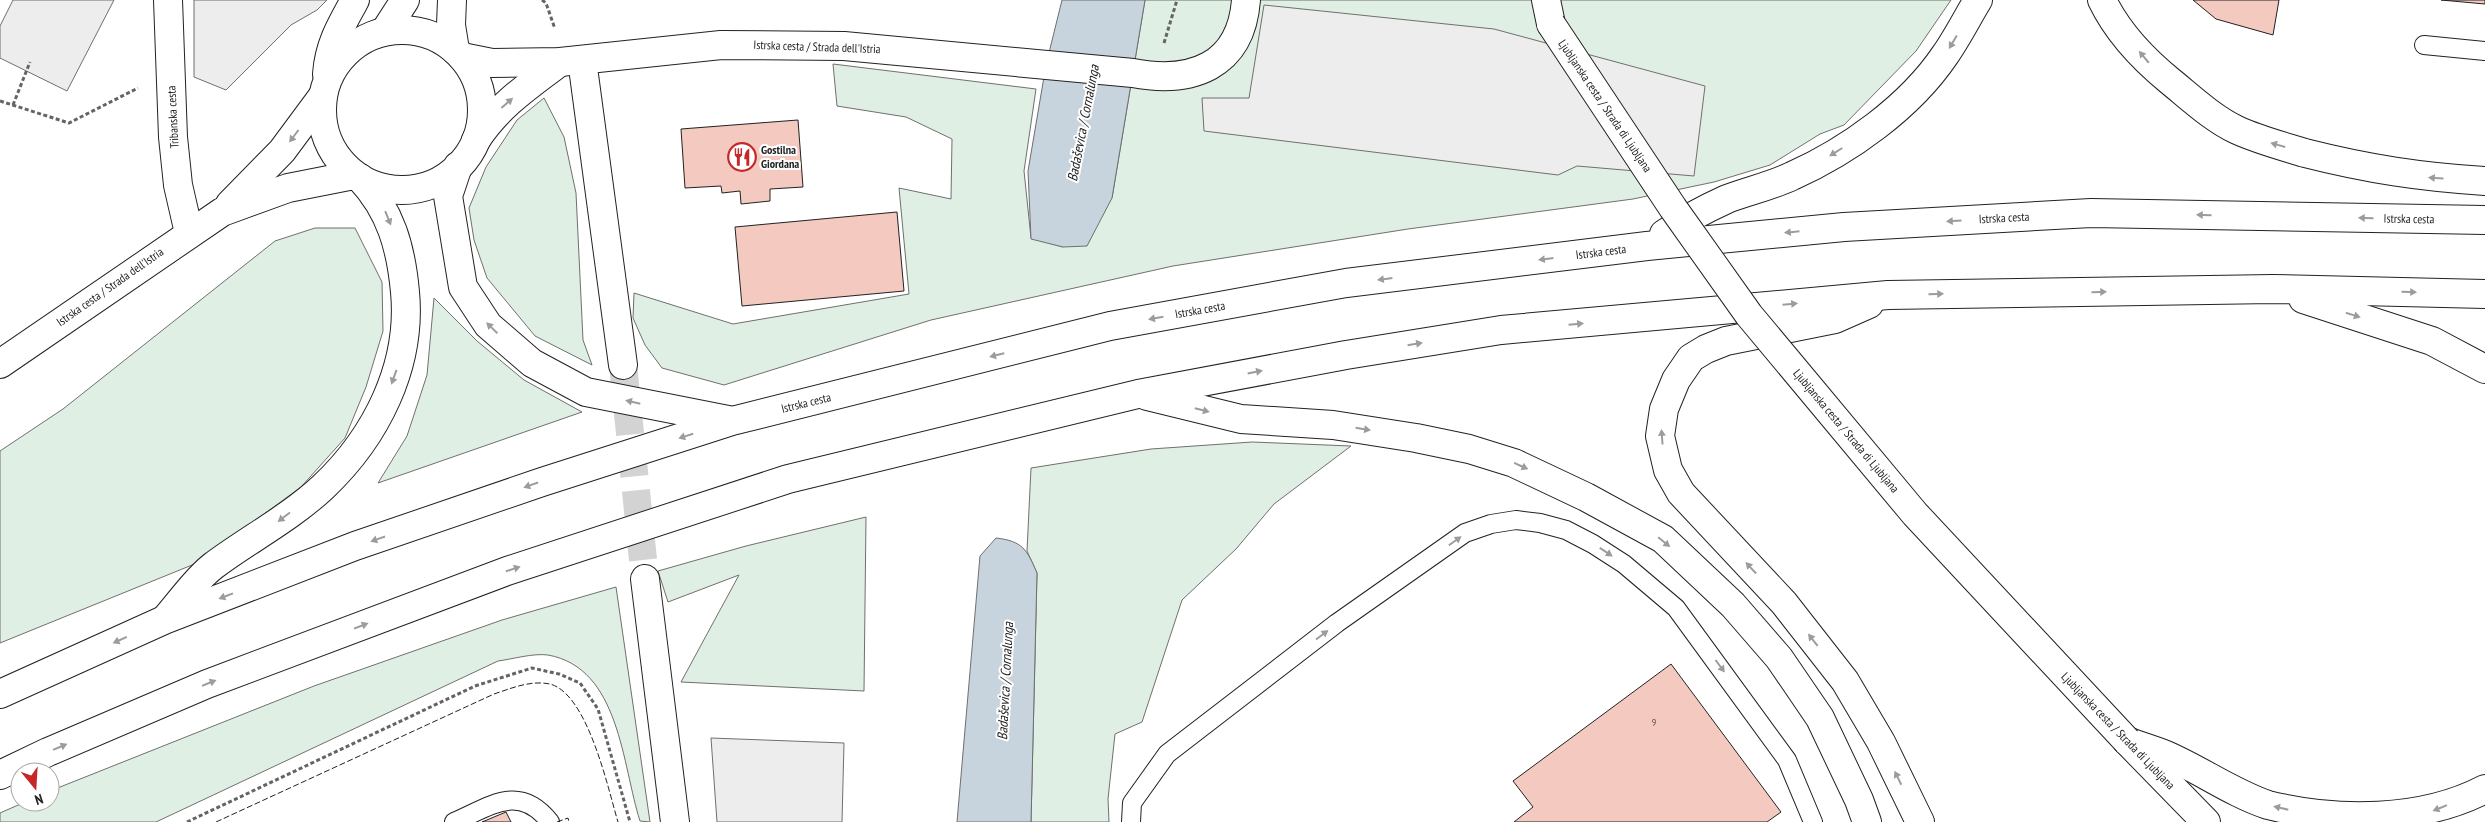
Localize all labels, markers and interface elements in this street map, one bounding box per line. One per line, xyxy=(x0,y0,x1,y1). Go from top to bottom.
one-way arrow xyxy=(1949,35,1958,48)
street label: Ljubljanska cesta / Strada di Ljubljana xyxy=(1555,36,1656,175)
street label: Istrska cesta / Strada dell'Istria xyxy=(753,37,881,56)
one-way arrow xyxy=(2138,50,2149,63)
water label: Badaševica / Cornalunga xyxy=(1063,62,1103,183)
street label: Tribanska cesta xyxy=(163,85,182,149)
one-way arrow xyxy=(500,97,513,108)
one-way arrow xyxy=(289,129,299,143)
one-way arrow xyxy=(2270,140,2285,148)
restaurant icon: Gostilna Giordana xyxy=(727,142,757,172)
place label: Gostilna Giordana xyxy=(761,142,799,171)
one-way arrow xyxy=(1829,147,1842,156)
one-way arrow xyxy=(2428,173,2444,181)
street label: Istrska cesta xyxy=(1978,209,2030,226)
one-way arrow xyxy=(384,211,392,226)
one-way arrow xyxy=(2196,211,2212,219)
street label: Istrska cesta xyxy=(2384,211,2435,226)
one-way arrow xyxy=(2358,214,2374,222)
one-way arrow xyxy=(1946,217,1962,225)
one-way arrow xyxy=(1784,228,1800,236)
street label: Istrska cesta xyxy=(1575,241,1627,262)
street label: Istrska cesta / Strada dell'Istria xyxy=(53,244,166,329)
one-way arrow xyxy=(1538,255,1554,263)
one-way arrow xyxy=(1376,275,1392,283)
one-way arrow xyxy=(2091,288,2107,296)
one-way arrow xyxy=(2402,288,2418,296)
one-way arrow xyxy=(1929,290,1945,298)
street label: Istrska cesta xyxy=(1174,298,1226,321)
one-way arrow xyxy=(1782,300,1798,308)
one-way arrow xyxy=(2346,311,2361,319)
one-way arrow xyxy=(1148,314,1163,322)
one-way arrow xyxy=(1568,319,1584,327)
one-way arrow xyxy=(486,322,498,334)
one-way arrow xyxy=(1407,340,1423,348)
one-way arrow xyxy=(990,351,1005,359)
street label: Ljubljanska cesta / Strada di Ljubljana xyxy=(1790,366,1903,496)
one-way arrow xyxy=(1247,368,1262,376)
one-way arrow xyxy=(390,369,398,384)
street label: Istrska cesta xyxy=(779,389,832,416)
one-way arrow xyxy=(624,398,640,406)
one-way arrow xyxy=(1195,406,1210,414)
one-way arrow xyxy=(1355,426,1371,434)
one-way arrow xyxy=(1658,429,1666,445)
one-way arrow xyxy=(678,432,693,440)
one-way arrow xyxy=(1514,463,1528,471)
one-way arrow xyxy=(523,482,538,490)
one-way arrow xyxy=(277,512,291,522)
one-way arrow xyxy=(370,535,385,543)
one-way arrow xyxy=(1448,536,1462,546)
one-way arrow xyxy=(1658,536,1671,547)
one-way arrow xyxy=(1599,547,1613,557)
one-way arrow xyxy=(1745,562,1757,574)
one-way arrow xyxy=(506,564,521,572)
one-way arrow xyxy=(218,593,233,600)
water label: Badaševica / Cornalunga xyxy=(993,620,1017,740)
one-way arrow xyxy=(354,622,369,630)
one-way arrow xyxy=(1315,629,1328,640)
one-way arrow xyxy=(1808,634,1819,647)
one-way arrow xyxy=(113,636,127,644)
one-way arrow xyxy=(1714,659,1725,672)
street label: Ljubljanska cesta / Strada di Ljubljana xyxy=(2058,669,2178,792)
one-way arrow xyxy=(202,679,217,687)
house number: 9 xyxy=(1652,716,1656,729)
one-way arrow xyxy=(53,743,67,751)
north arrow xyxy=(10,762,60,812)
one-way arrow xyxy=(1894,771,1902,785)
text: N xyxy=(33,790,45,809)
one-way arrow xyxy=(2272,803,2288,811)
one-way arrow xyxy=(2433,805,2448,812)

